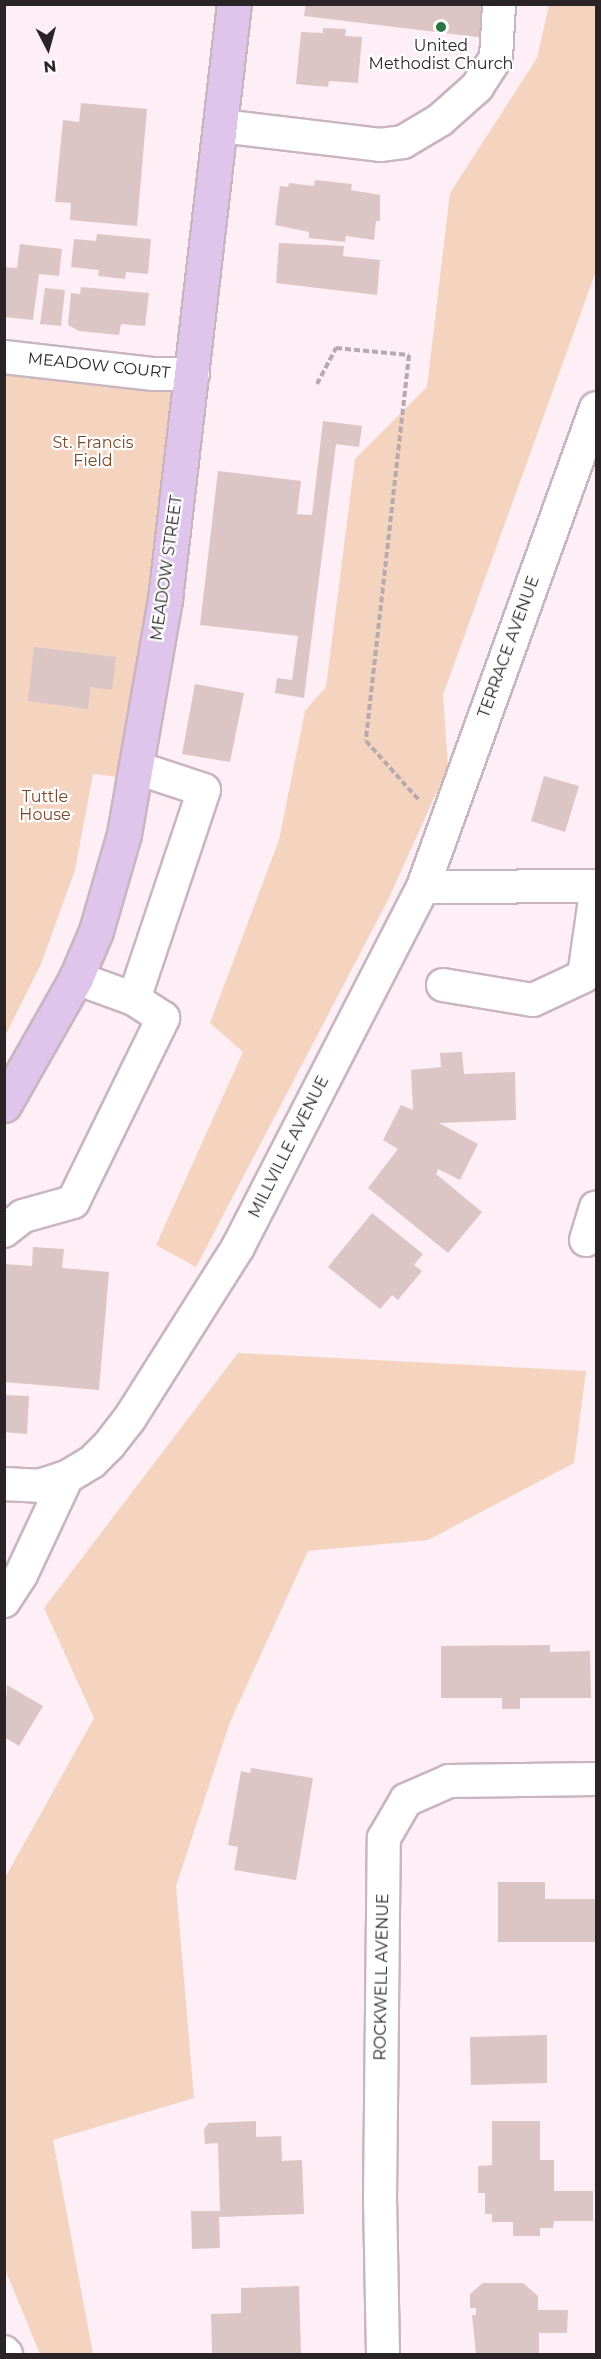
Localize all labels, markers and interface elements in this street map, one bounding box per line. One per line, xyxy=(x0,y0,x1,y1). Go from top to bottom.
north arrow xyxy=(18,18,78,78)
marker: United Methodist Church xyxy=(434,20,448,34)
place label: United Methodist Church xyxy=(369,36,513,74)
text: N xyxy=(43,56,57,77)
street label: MEADOW COURT xyxy=(27,349,171,383)
park label: St. Francis Field xyxy=(52,433,134,471)
street label: MEADOW STREET xyxy=(147,494,187,642)
street label: TERRACE AVENUE xyxy=(474,573,544,721)
park label: Tuttle House xyxy=(19,787,71,825)
street label: MILLVILLE AVENUE xyxy=(245,1073,333,1221)
street label: ROCKWELL AVENUE xyxy=(371,1893,393,2061)

